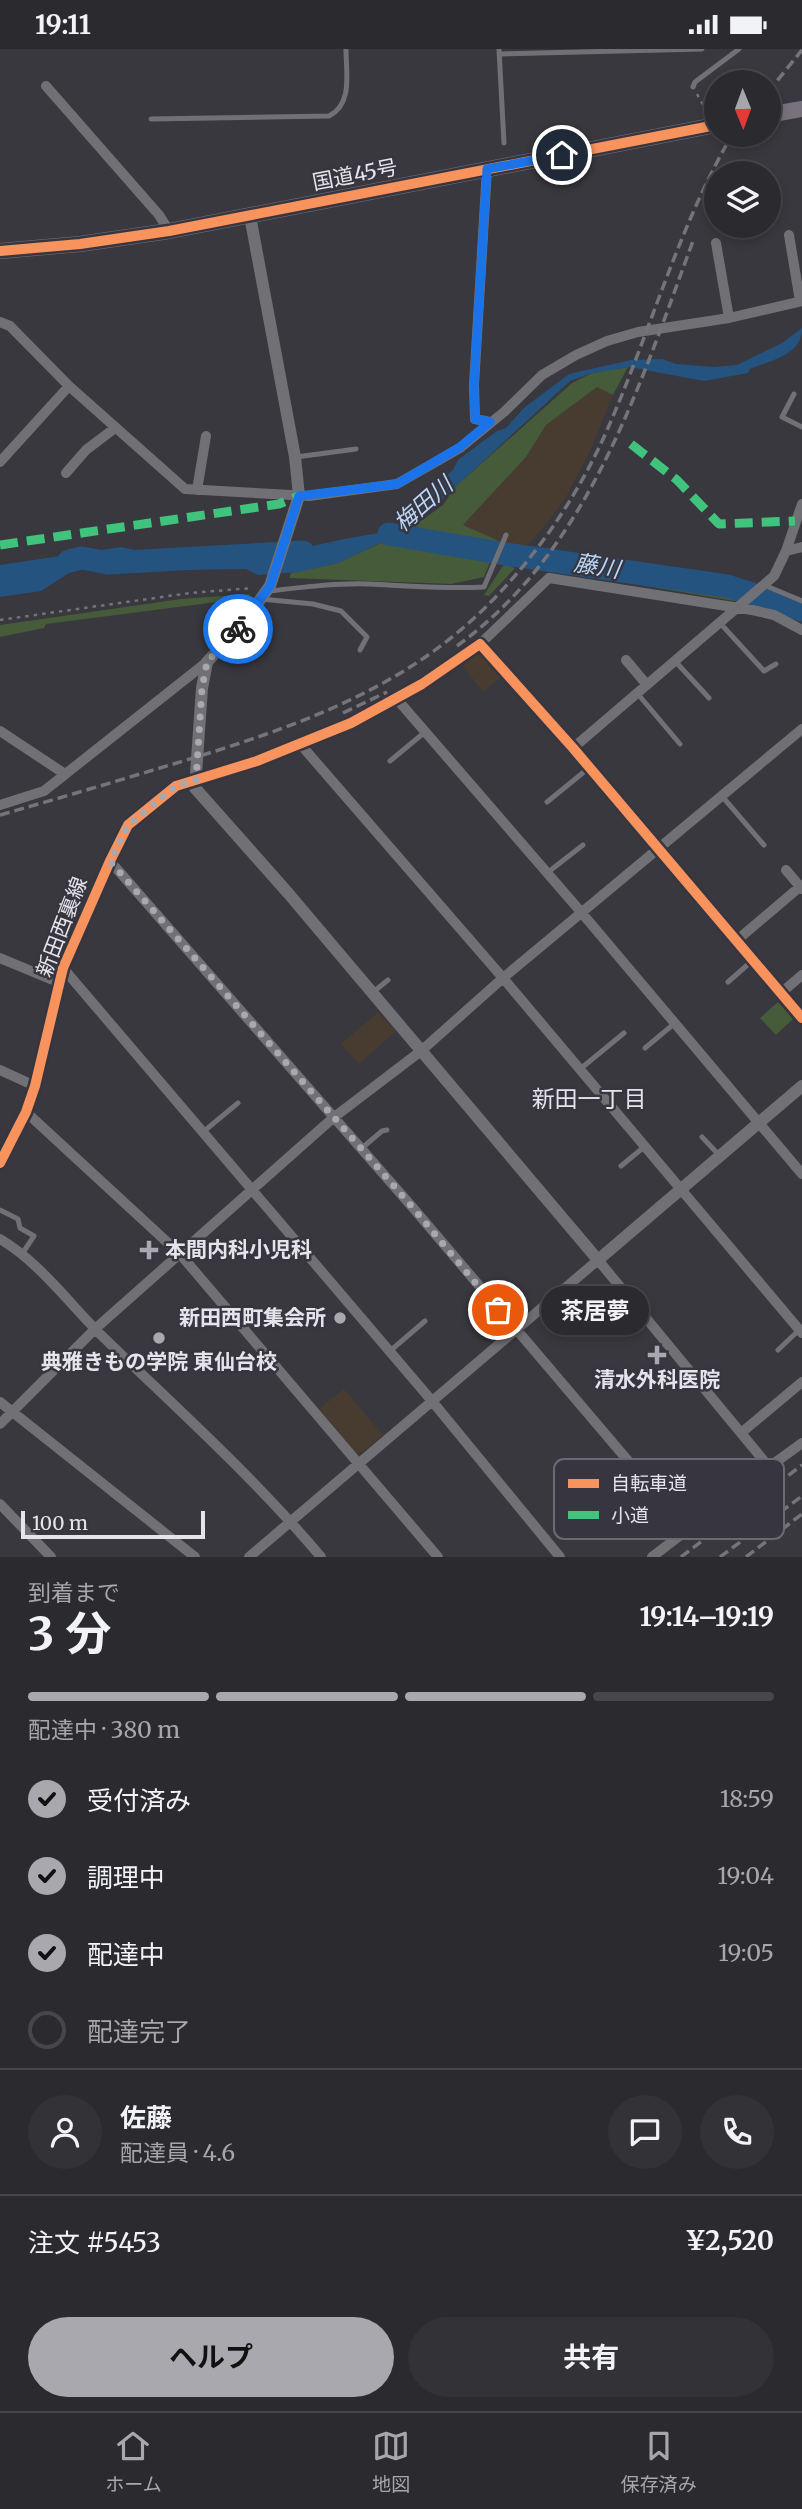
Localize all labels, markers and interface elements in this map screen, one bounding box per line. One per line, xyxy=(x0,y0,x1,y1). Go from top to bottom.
text: 19:11 xyxy=(35,8,91,41)
north arrow xyxy=(704,70,780,147)
map controls xyxy=(704,70,781,238)
pin xyxy=(532,125,592,185)
icon: home xyxy=(543,136,581,174)
street label: 国道45号 xyxy=(310,153,400,196)
button: layers xyxy=(704,161,781,238)
water label: 梅田川 xyxy=(387,468,460,537)
water label: 藤川 xyxy=(572,548,625,584)
courier xyxy=(203,594,273,664)
icon: bike xyxy=(219,610,257,648)
street label: 新田西裏線 xyxy=(30,873,93,981)
district label: 新田一丁目 xyxy=(532,1084,647,1113)
place label: 本間内科小児科 xyxy=(165,1236,312,1263)
marker: 本間内科小児科 xyxy=(139,1240,159,1260)
pin xyxy=(468,1280,528,1340)
callout: 茶居夢 xyxy=(540,1285,648,1335)
icon: bag xyxy=(479,1291,517,1329)
text: 茶居夢 xyxy=(561,1296,630,1325)
place label: 新田西町集会所 xyxy=(179,1304,326,1331)
marker: 新田西町集会所 xyxy=(332,1310,348,1326)
marker: 典雅きもの学院 東仙台校 xyxy=(151,1330,167,1346)
marker: 清水外科医院 xyxy=(647,1345,667,1365)
place label: 典雅きもの学院 東仙台校 xyxy=(41,1348,277,1375)
place label: 清水外科医院 xyxy=(594,1366,720,1393)
legend xyxy=(554,1459,784,1539)
text: 自転車道 xyxy=(611,1471,687,1495)
text: 小道 xyxy=(611,1503,649,1527)
scale bar xyxy=(21,1508,205,1540)
text: 100 m xyxy=(32,1511,88,1535)
text: 到着まで xyxy=(28,1578,120,1607)
text: 19:14–19:19 xyxy=(639,1600,774,1633)
text: 3 分 xyxy=(28,1605,111,1663)
text: 配達中 · 380 m xyxy=(28,1715,180,1744)
icon: check xyxy=(28,1780,66,1818)
text: 受付済み xyxy=(87,1784,191,1817)
text: 18:59 xyxy=(720,1784,774,1813)
icon: check xyxy=(28,1857,66,1895)
text: 調理中 xyxy=(87,1861,165,1894)
text: 19:04 xyxy=(717,1861,774,1890)
icon: check xyxy=(28,1934,66,1972)
text: 配達中 xyxy=(87,1938,165,1971)
text: 19:05 xyxy=(718,1938,774,1967)
text: 配達完了 xyxy=(87,2015,191,2048)
button: person xyxy=(28,2095,102,2169)
button: chat xyxy=(608,2095,682,2169)
button: phone xyxy=(700,2095,774,2169)
text: 佐藤 xyxy=(120,2101,172,2134)
text: 配達員 · 4.6 xyxy=(120,2138,235,2167)
text: ¥2,520 xyxy=(685,2224,774,2257)
text: 注文 #5453 xyxy=(28,2226,161,2259)
button: ヘルプ xyxy=(28,2317,394,2397)
button: 共有 xyxy=(408,2317,774,2397)
tab: ホーム xyxy=(105,2427,162,2496)
tab: 地図 xyxy=(372,2427,410,2496)
tab: 保存済み xyxy=(621,2427,697,2496)

